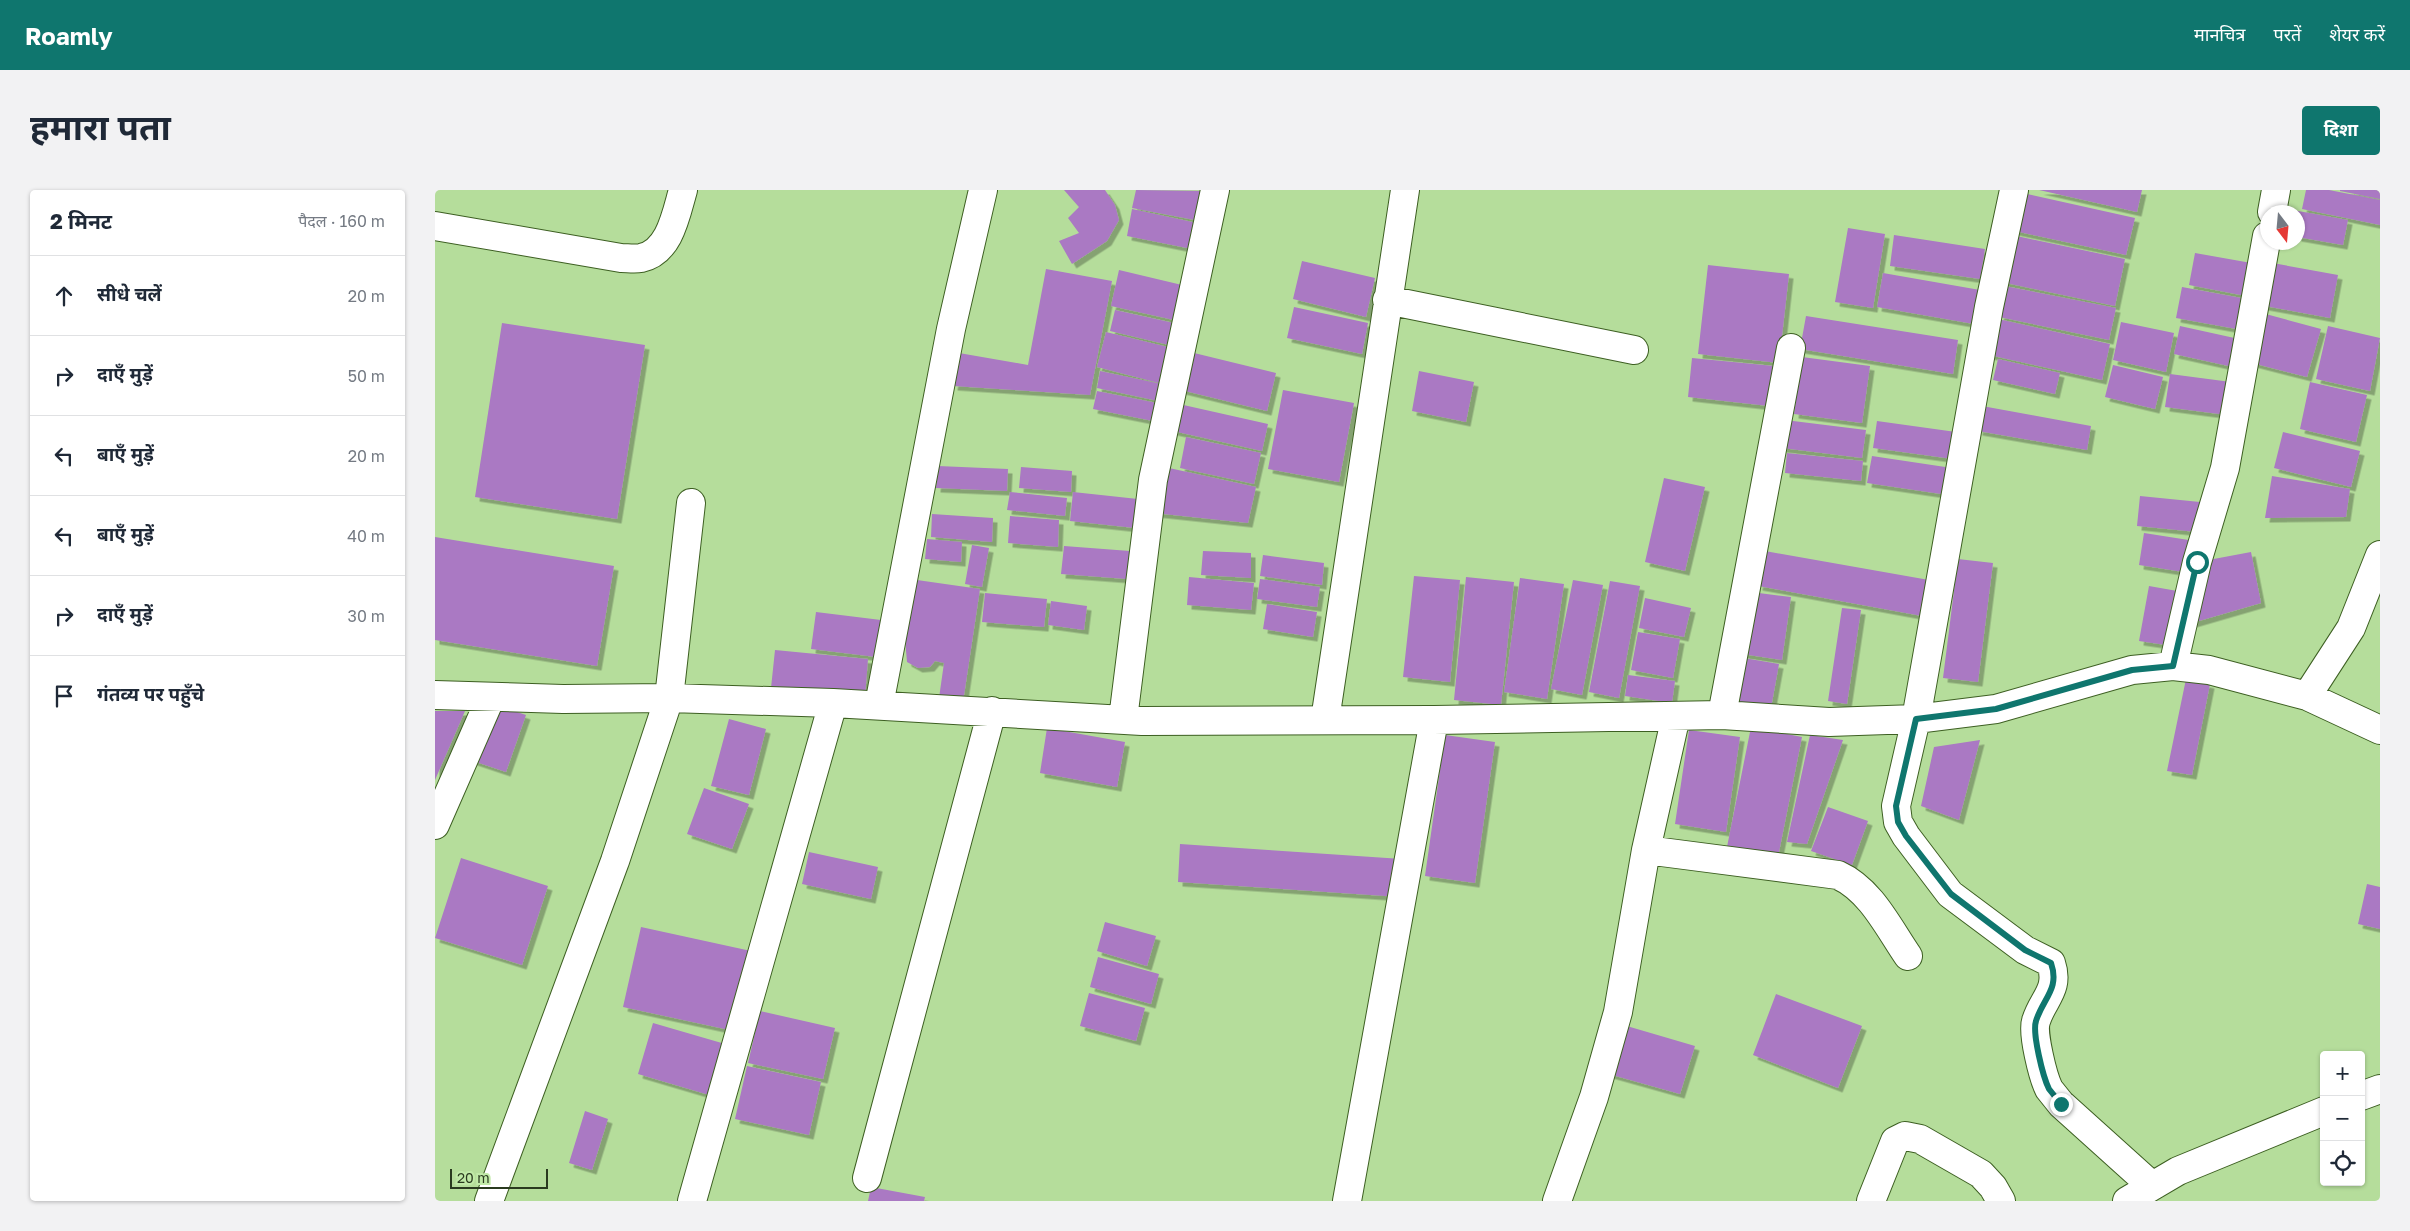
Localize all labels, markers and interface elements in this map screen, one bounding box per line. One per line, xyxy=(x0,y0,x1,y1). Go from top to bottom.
text: Roamly xyxy=(25,21,113,50)
text: मानचित्र xyxy=(2194,23,2245,45)
text: परतें xyxy=(2273,23,2301,45)
text: शेयर करें xyxy=(2329,23,2385,45)
text: हमारा पता xyxy=(30,106,171,148)
button: दिशा xyxy=(2302,106,2380,155)
north arrow xyxy=(2260,205,2305,250)
text: 2 मिनट xyxy=(50,208,112,234)
text: पैदल · 160 m xyxy=(298,211,385,231)
icon: ahead xyxy=(50,282,78,310)
text: सीधे चलें xyxy=(97,282,162,305)
text: 20 m xyxy=(348,286,385,306)
icon: right xyxy=(50,362,78,390)
text: दाएँ मुड़ें xyxy=(97,362,153,385)
text: 50 m xyxy=(348,366,385,386)
icon: left xyxy=(50,442,78,470)
text: बाएँ मुड़ें xyxy=(97,442,154,465)
text: 20 m xyxy=(348,446,385,466)
icon: left xyxy=(50,522,78,550)
text: बाएँ मुड़ें xyxy=(97,522,154,545)
text: 40 m xyxy=(347,526,385,546)
route start xyxy=(2186,551,2209,574)
icon: right xyxy=(50,602,78,630)
text: दाएँ मुड़ें xyxy=(97,602,153,625)
text: 30 m xyxy=(348,606,385,626)
icon: arrive xyxy=(50,682,78,710)
text: गंतव्य पर पहुँचे xyxy=(97,682,204,705)
map controls xyxy=(2320,1051,2365,1186)
button: + xyxy=(2320,1051,2365,1096)
route end xyxy=(2050,1093,2073,1116)
button: − xyxy=(2320,1096,2365,1141)
button: locate xyxy=(2320,1141,2365,1186)
scale bar xyxy=(450,1166,547,1189)
text: 20 m xyxy=(457,1169,490,1186)

